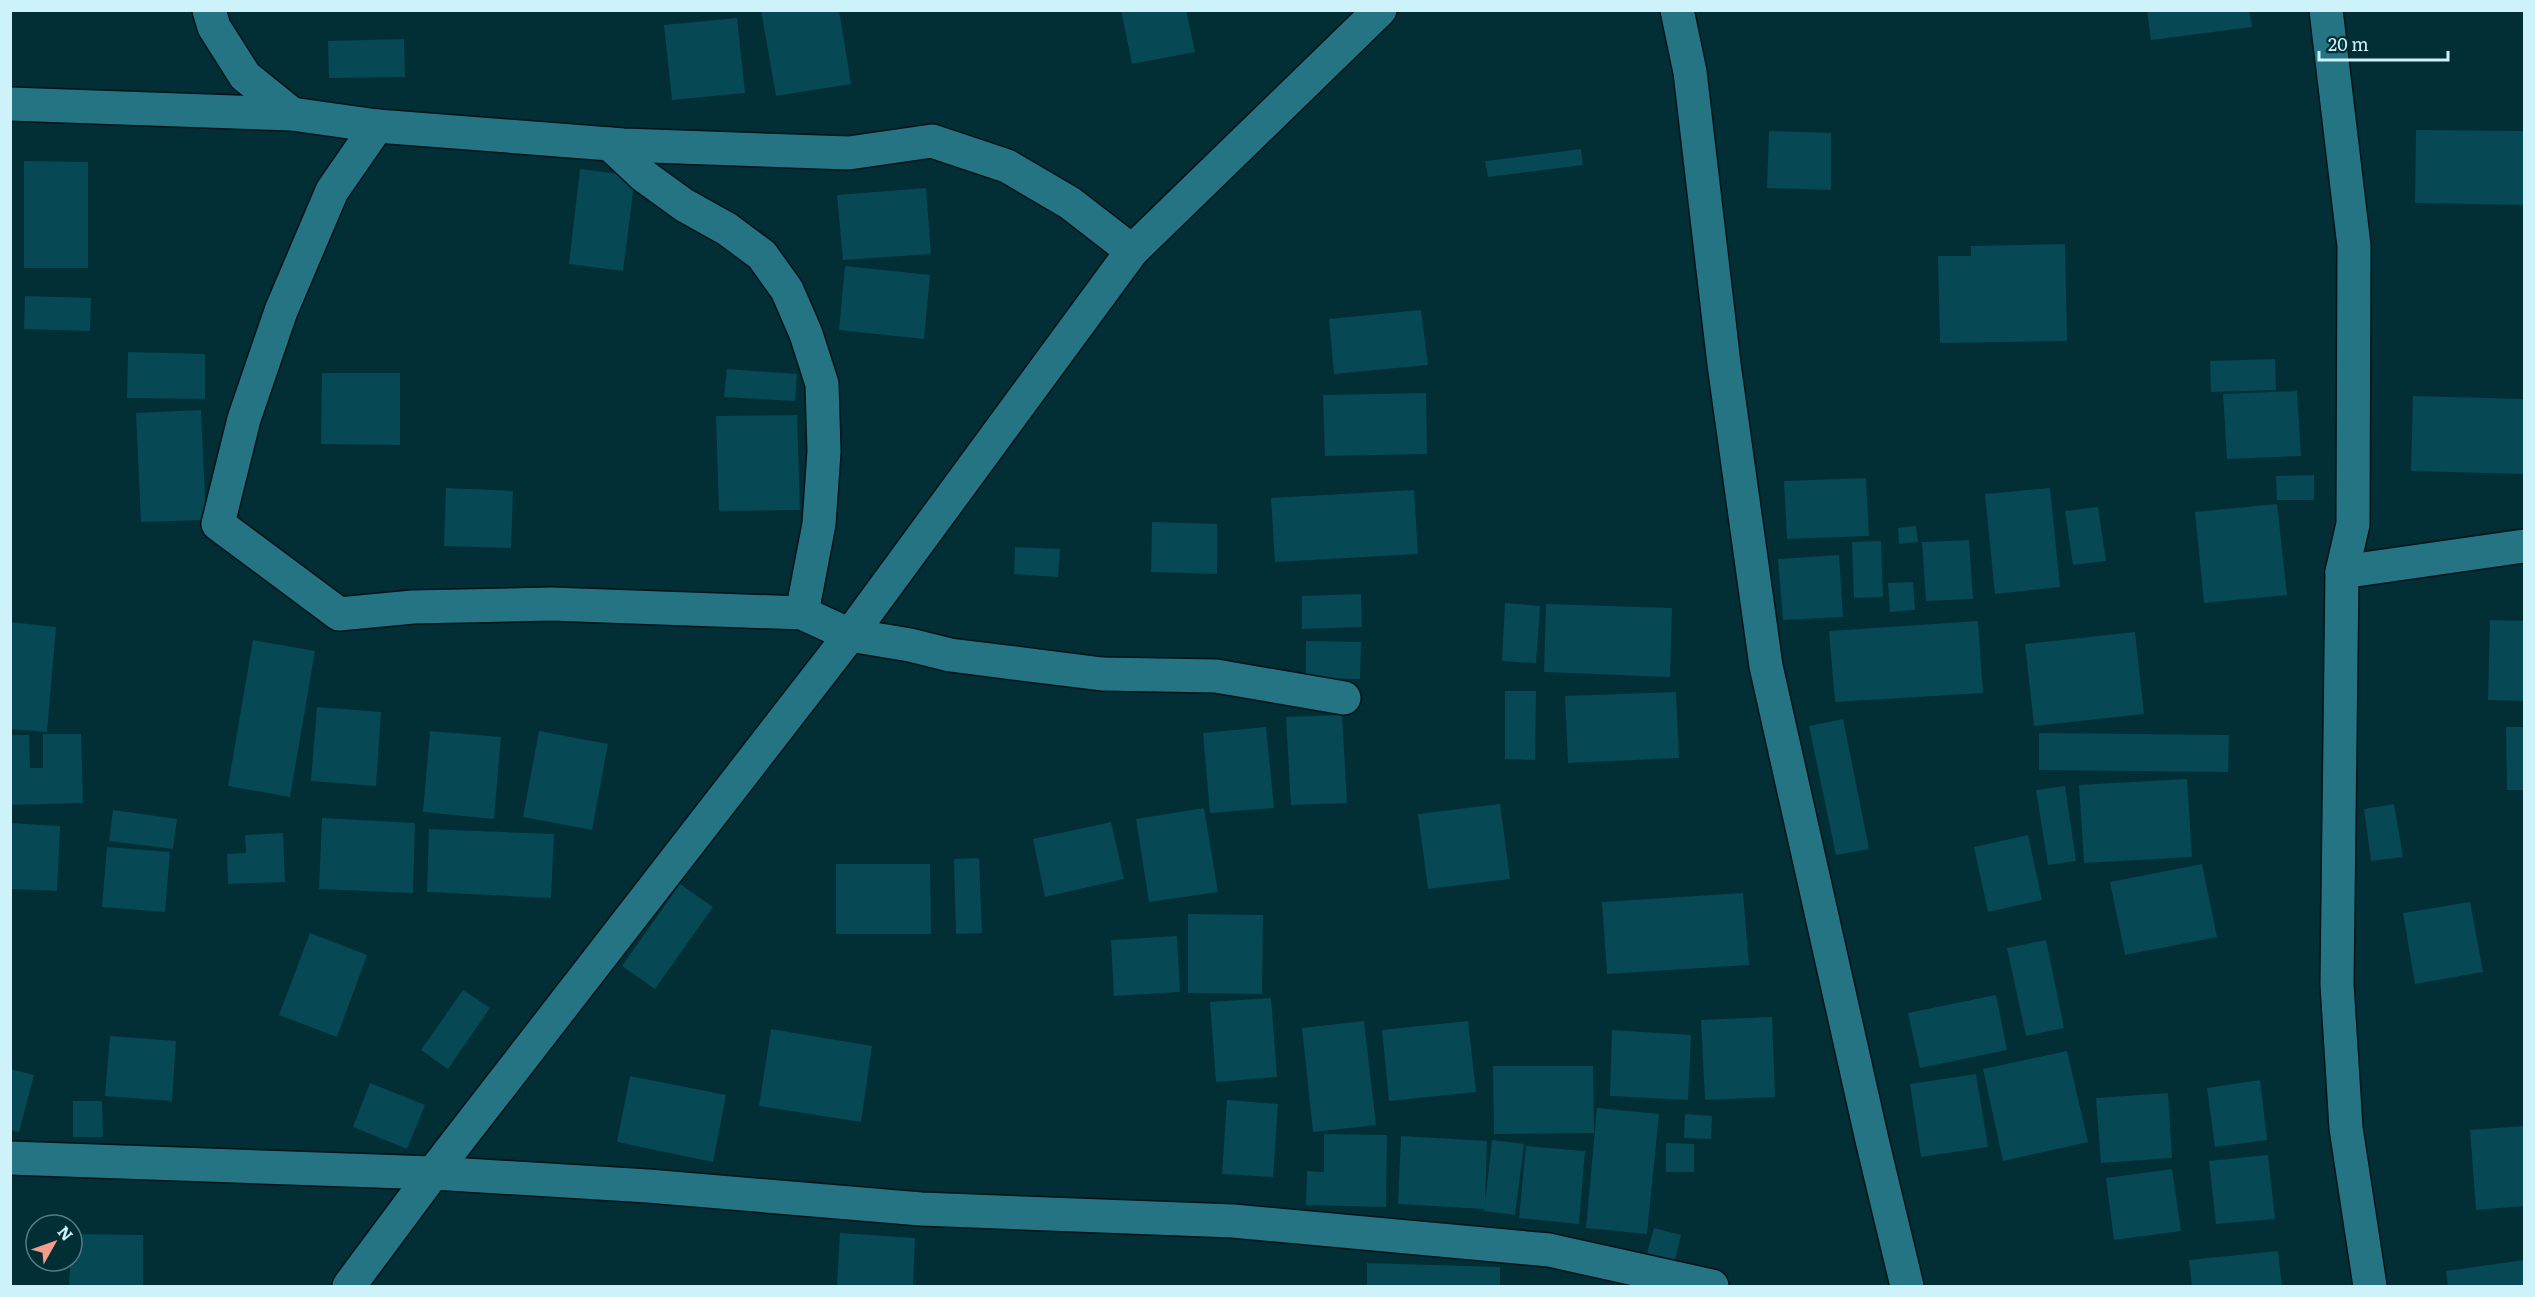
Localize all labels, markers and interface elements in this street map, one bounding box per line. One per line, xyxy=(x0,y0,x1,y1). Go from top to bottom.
scale bar xyxy=(2319,24,2448,62)
text: 20 m xyxy=(2328,30,2369,57)
north arrow xyxy=(24,1213,84,1273)
text: N xyxy=(53,1220,80,1246)

